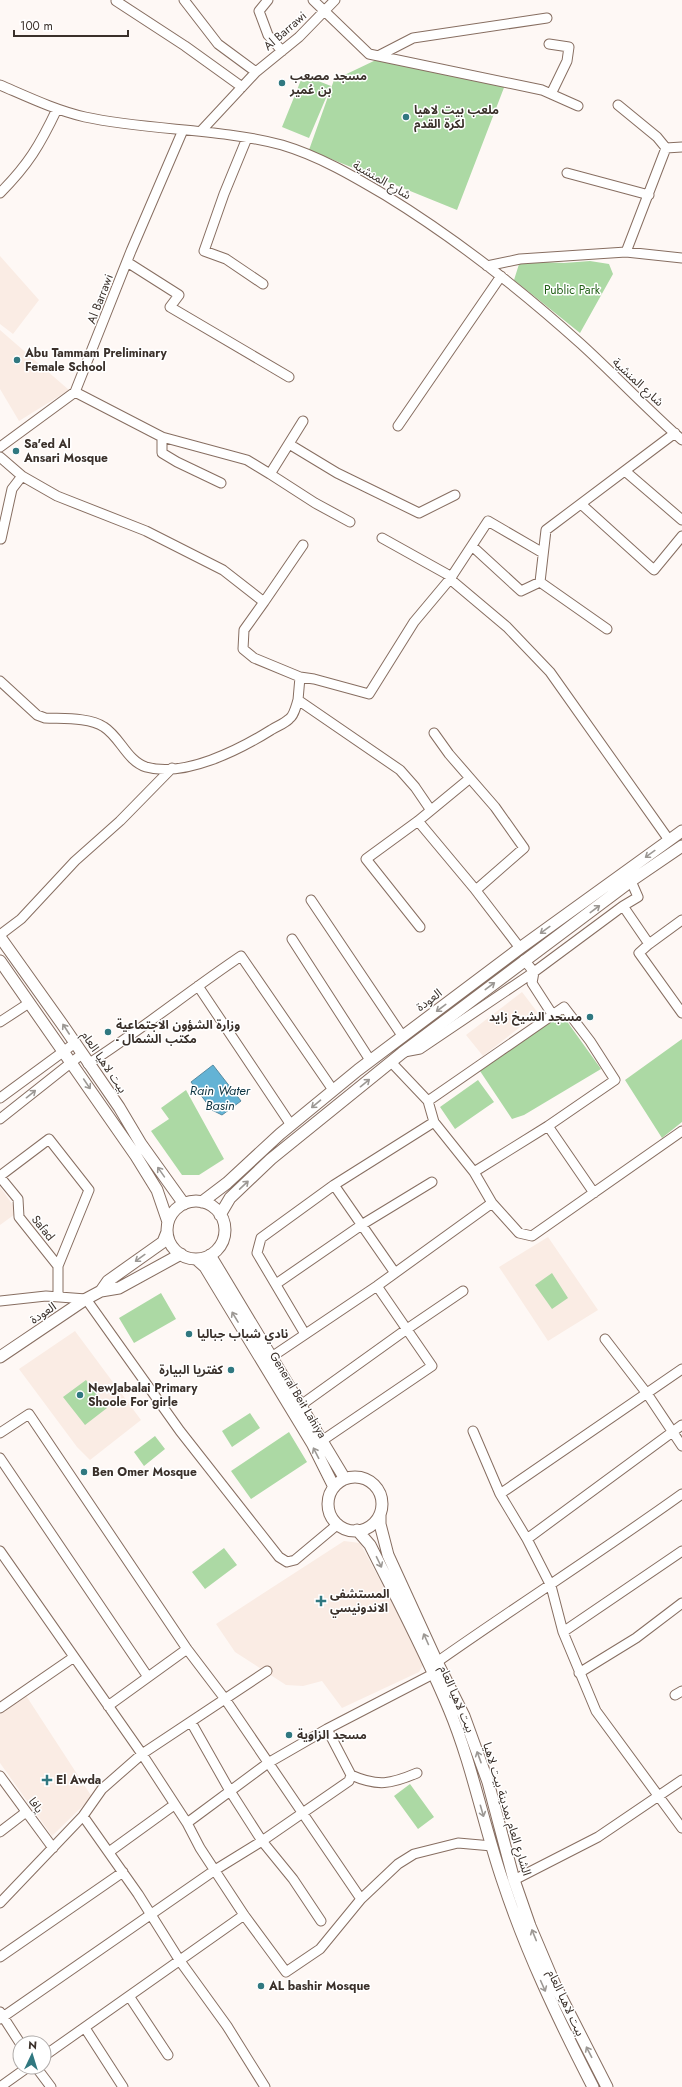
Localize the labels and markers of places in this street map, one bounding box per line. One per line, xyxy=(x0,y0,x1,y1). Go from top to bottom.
place label: مسجد مصعب بن عُمير xyxy=(289,67,367,99)
marker: مسجد مصعب بن عُمير xyxy=(277,78,287,88)
place label: ملعب بيت لاهيا لكرة القدم xyxy=(414,101,499,133)
marker: ملعب بيت لاهيا لكرة القدم xyxy=(401,112,411,122)
place label: Abu Tammam Preliminary Female School xyxy=(24,344,168,376)
marker: Abu Tammam Preliminary Female School xyxy=(12,355,22,365)
place label: Sa'ed Al Ansari Mosque xyxy=(23,435,108,467)
marker: Sa'ed Al Ansari Mosque xyxy=(11,446,21,456)
place label: مسجد الشيخ زايد xyxy=(489,1008,582,1026)
marker: مسجد الشيخ زايد xyxy=(585,1012,595,1022)
place label: وزارة الشؤون الاجتماعية - مكتب الشمال xyxy=(116,1016,240,1048)
marker: وزارة الشؤون الاجتماعية - مكتب الشمال xyxy=(103,1027,113,1037)
place label: نادي شباب جباليا xyxy=(197,1325,288,1344)
marker: نادي شباب جباليا xyxy=(184,1329,194,1339)
place label: كفتريا البيارة xyxy=(159,1361,224,1379)
marker: كفتريا البيارة xyxy=(226,1365,236,1375)
place label: NewJabalai Primary Shoole For girle xyxy=(88,1379,198,1411)
marker: NewJabalai Primary Shoole For girle xyxy=(75,1390,85,1400)
place label: Ben Omer Mosque xyxy=(92,1463,197,1481)
marker: Ben Omer Mosque xyxy=(79,1467,89,1477)
place label: المستشفى الاندونيسي xyxy=(330,1585,390,1618)
marker: المستشفى الاندونيسي xyxy=(315,1595,327,1607)
place label: مسجد الزاوية xyxy=(297,1726,367,1744)
marker: مسجد الزاوية xyxy=(284,1730,294,1740)
place label: El Awda xyxy=(56,1771,101,1789)
marker: El Awda xyxy=(41,1774,53,1786)
place label: AL bashir Mosque xyxy=(268,1977,370,1995)
marker: AL bashir Mosque xyxy=(256,1981,266,1991)

